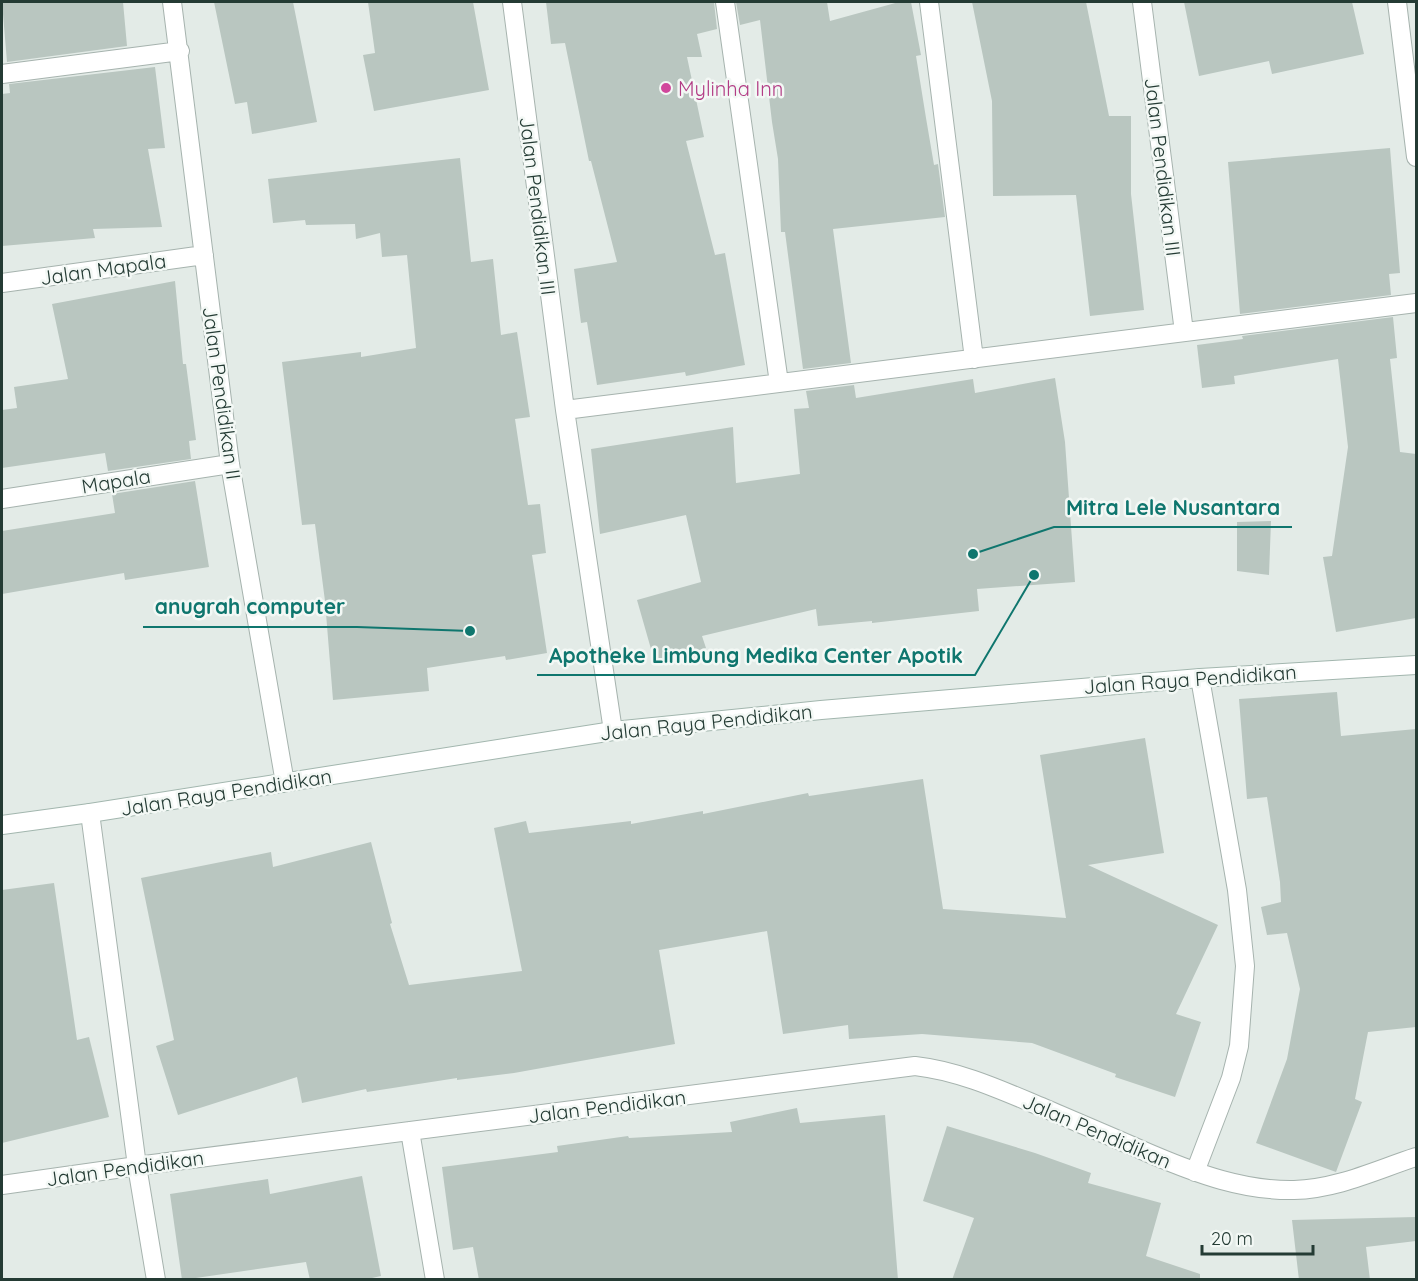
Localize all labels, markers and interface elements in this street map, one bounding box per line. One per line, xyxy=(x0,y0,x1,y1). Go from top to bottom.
place label: Mylinha Inn xyxy=(678,76,783,101)
street label: Jalan Pendidikan III xyxy=(1140,76,1186,258)
marker: Mylinha Inn xyxy=(659,81,673,95)
street label: Jalan Pendidikan III xyxy=(515,115,561,297)
street label: Jalan Mapala xyxy=(38,248,168,290)
street label: Jalan Pendidikan II xyxy=(197,305,247,481)
street label: Mapala xyxy=(80,463,152,499)
callout: Mitra Lele Nusantara xyxy=(1054,488,1292,527)
text: Mitra Lele Nusantara xyxy=(1066,494,1280,520)
callout: anugrah computer xyxy=(143,588,357,627)
text: anugrah computer xyxy=(155,593,345,619)
callout: Apotheke Limbung Medika Center Apotik xyxy=(537,636,975,675)
text: Apotheke Limbung Medika Center Apotik xyxy=(549,642,963,668)
street label: Jalan Raya Pendidikan xyxy=(1083,659,1297,699)
street label: Jalan Raya Pendidikan xyxy=(599,698,813,746)
street label: Jalan Raya Pendidikan xyxy=(119,763,333,821)
street label: Jalan Pendidikan xyxy=(527,1084,687,1128)
street label: Jalan Pendidikan xyxy=(1019,1088,1175,1174)
street label: Jalan Pendidikan xyxy=(45,1145,205,1191)
scale bar xyxy=(1202,1218,1313,1256)
text: 20 m xyxy=(1211,1227,1253,1250)

